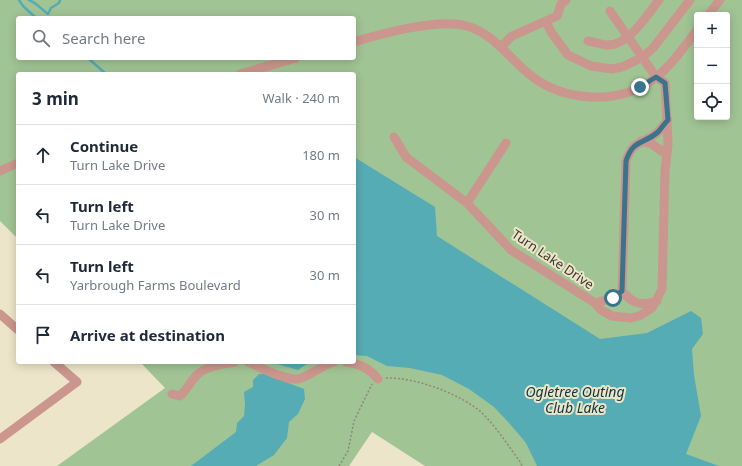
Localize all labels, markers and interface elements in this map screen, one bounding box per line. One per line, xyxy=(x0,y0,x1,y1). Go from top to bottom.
map controls xyxy=(694,12,730,120)
button: + xyxy=(694,12,730,48)
search box xyxy=(16,16,356,60)
icon: search xyxy=(30,27,52,49)
text: Search here xyxy=(62,28,145,48)
button: − xyxy=(694,48,730,84)
route end xyxy=(631,78,649,96)
button: locate xyxy=(694,84,730,120)
text: 3 min xyxy=(32,87,79,110)
text: Walk · 240 m xyxy=(262,89,340,107)
text: Continue xyxy=(70,136,138,156)
icon: ahead xyxy=(32,144,54,166)
text: 180 m xyxy=(302,146,340,164)
text: Turn Lake Drive xyxy=(70,156,165,174)
text: Turn left xyxy=(70,196,134,216)
icon: left xyxy=(32,204,54,226)
text: 30 m xyxy=(310,206,340,224)
text: Turn Lake Drive xyxy=(70,216,165,234)
street label: Turn Lake Drive xyxy=(508,225,598,293)
text: Turn left xyxy=(70,256,134,276)
icon: left xyxy=(32,264,54,286)
text: 30 m xyxy=(310,266,340,284)
text: Yarbrough Farms Boulevard xyxy=(70,276,241,294)
route start xyxy=(604,289,622,307)
icon: arrive xyxy=(32,324,54,346)
text: Arrive at destination xyxy=(70,325,225,345)
water label: Ogletree Outing Club Lake xyxy=(525,382,625,417)

